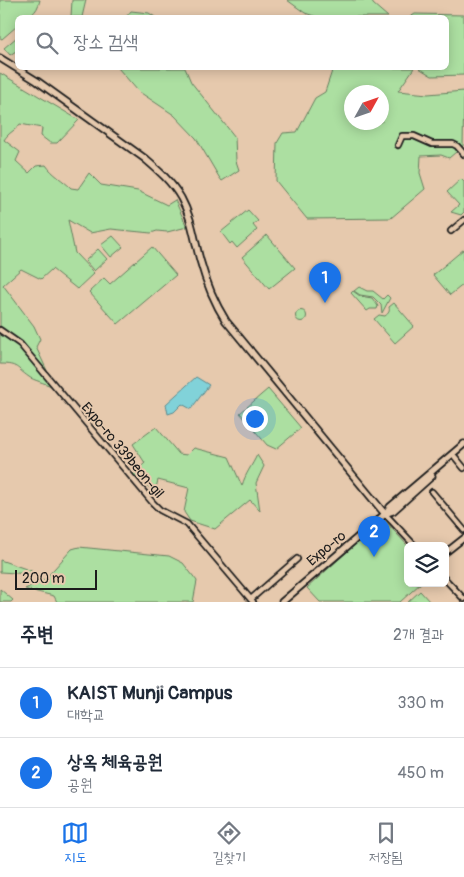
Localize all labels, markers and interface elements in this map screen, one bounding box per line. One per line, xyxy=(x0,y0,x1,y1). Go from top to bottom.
search box xyxy=(15,15,449,70)
icon: search xyxy=(33,29,61,57)
text: 장소 검색 xyxy=(73,30,138,54)
north arrow xyxy=(344,85,389,130)
pin: 1 xyxy=(309,262,341,303)
street label: Expo-ro 339beon-gil xyxy=(78,399,168,502)
your location xyxy=(242,406,268,432)
pin: 2 xyxy=(358,516,390,557)
street label: Expo-ro xyxy=(303,527,350,570)
map controls xyxy=(404,542,449,587)
button: layers xyxy=(404,542,449,587)
scale bar xyxy=(15,567,98,590)
text: 200 m xyxy=(22,570,64,587)
text: 주변 xyxy=(20,621,54,648)
text: 2개 결과 xyxy=(393,625,444,645)
text: KAIST Munji Campus xyxy=(67,681,232,705)
text: 1 xyxy=(33,693,39,713)
text: 330 m xyxy=(398,693,444,713)
text: 대학교 xyxy=(67,705,106,725)
text: 상옥 체육공원 xyxy=(67,750,163,774)
text: 2 xyxy=(32,763,40,783)
text: 450 m xyxy=(397,763,444,783)
text: 공원 xyxy=(67,775,93,795)
tab: 지도 xyxy=(61,819,89,867)
tab: 길찾기 xyxy=(212,819,246,867)
tab: 저장됨 xyxy=(369,819,403,867)

